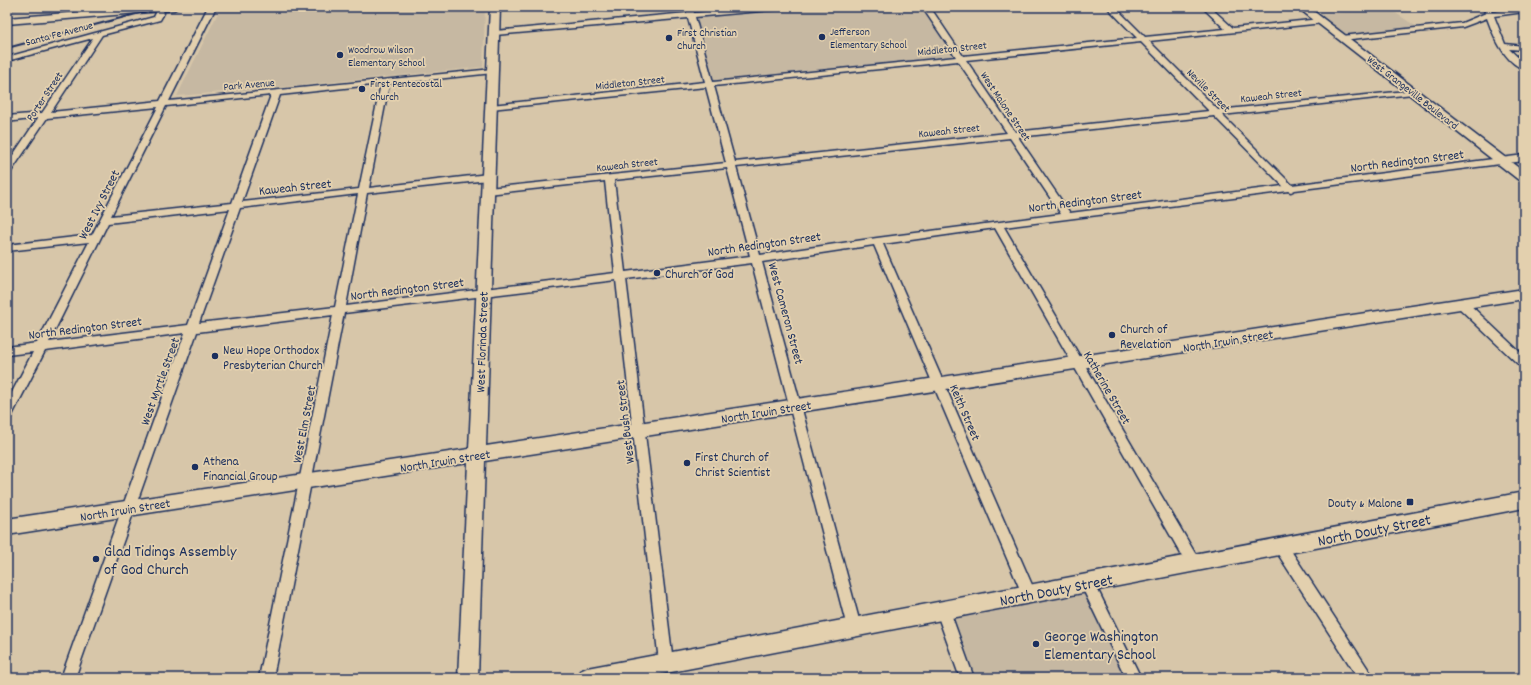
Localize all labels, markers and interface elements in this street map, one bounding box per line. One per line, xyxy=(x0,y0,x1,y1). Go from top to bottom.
street label: Santa Fe Avenue xyxy=(24,18,95,52)
place label: Jefferson Elementary School xyxy=(830,25,907,54)
place label: First Christian Church xyxy=(677,26,737,55)
marker: Jefferson Elementary School xyxy=(817,32,827,42)
marker: First Christian Church xyxy=(664,33,674,43)
street label: Middleton Street xyxy=(917,38,988,62)
place label: Woodrow Wilson Elementary School xyxy=(348,43,425,72)
marker: Woodrow Wilson Elementary School xyxy=(335,50,345,60)
street label: West Grangeville Boulevard xyxy=(1363,53,1461,134)
street label: Neville Street xyxy=(1182,66,1233,117)
street label: Porter Street xyxy=(23,69,68,125)
street label: West Malone Street xyxy=(975,69,1034,145)
street label: Middleton Street xyxy=(595,72,666,96)
street label: Park Avenue xyxy=(223,76,276,96)
place label: First Pentecostal Church xyxy=(370,77,442,106)
marker: First Pentecostal Church xyxy=(357,84,367,94)
street label: Kaweah Street xyxy=(1240,86,1303,108)
street label: Kaweah Street xyxy=(918,121,981,143)
street label: North Redington Street xyxy=(1350,146,1465,179)
street label: Kaweah Street xyxy=(596,155,659,177)
street label: West Ivy Street xyxy=(75,167,126,243)
street label: Kaweah Street xyxy=(258,175,333,202)
street label: North Redington Street xyxy=(1028,186,1143,219)
street label: North Redington Street xyxy=(707,228,822,263)
street label: West Cameron Street xyxy=(762,261,807,367)
place label: Church of God xyxy=(665,266,734,285)
marker: Church of God xyxy=(652,268,662,278)
street label: North Redington Street xyxy=(350,274,465,307)
street label: West Florinda Street xyxy=(472,291,495,393)
street label: North Redington Street xyxy=(28,313,143,346)
place label: Church of Revelation xyxy=(1120,321,1171,355)
street label: North Irwin Street xyxy=(1182,326,1275,359)
marker: Church of Revelation xyxy=(1107,330,1117,340)
street label: West Myrtle Street xyxy=(137,335,186,428)
place label: New Hope Orthodox Presbyterian Church xyxy=(223,342,323,376)
street label: Katherine Street xyxy=(1077,348,1135,429)
marker: New Hope Orthodox Presbyterian Church xyxy=(210,351,220,361)
street label: West Bush Street xyxy=(612,379,641,465)
street label: Keith Street xyxy=(943,382,984,444)
street label: West Elm Street xyxy=(289,384,322,465)
street label: North Irwin Street xyxy=(720,397,813,430)
street label: North Irwin Street xyxy=(399,446,492,479)
place label: First Church of Christ Scientist xyxy=(695,449,771,483)
place label: Athena Financial Group xyxy=(203,453,278,487)
marker: First Church of Christ Scientist xyxy=(682,458,692,468)
marker: Athena Financial Group xyxy=(190,462,200,472)
street label: North Irwin Street xyxy=(79,495,172,528)
place label: Douty & Malone xyxy=(1328,495,1402,514)
marker: Douty & Malone xyxy=(1405,497,1415,507)
street label: North Douty Street xyxy=(1316,509,1433,554)
place label: Glad Tidings Assembly of God Church xyxy=(104,541,237,582)
marker: Glad Tidings Assembly of God Church xyxy=(91,554,101,564)
street label: North Douty Street xyxy=(998,569,1115,614)
place label: George Washington Elementary School xyxy=(1044,626,1158,667)
marker: George Washington Elementary School xyxy=(1031,639,1041,649)

